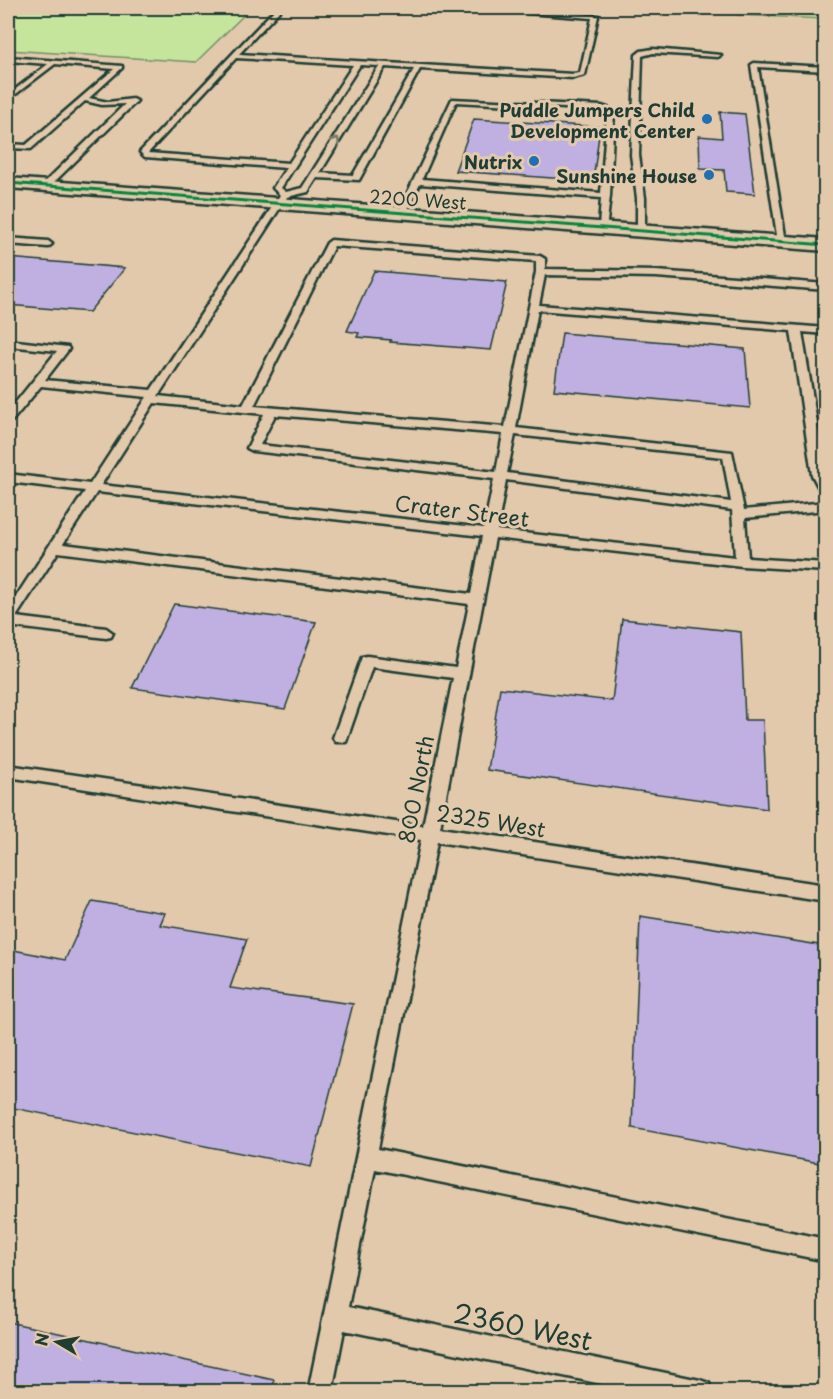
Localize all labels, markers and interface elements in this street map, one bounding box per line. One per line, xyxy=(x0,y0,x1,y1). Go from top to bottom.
place label: Puddle Jumpers Child Development Center xyxy=(499,96,696,144)
marker: Puddle Jumpers Child Development Center xyxy=(700,112,714,126)
one-way arrow xyxy=(329,137,340,148)
place label: Nutrix xyxy=(464,148,522,175)
marker: Nutrix xyxy=(527,154,541,168)
place label: Sunshine House xyxy=(556,162,697,189)
marker: Sunshine House xyxy=(702,168,716,182)
street label: 2200 West xyxy=(369,182,467,216)
street label: Crater Street xyxy=(393,486,531,534)
street label: 800 North xyxy=(389,732,441,846)
street label: 2325 West xyxy=(434,796,548,844)
street label: 2360 West xyxy=(450,1292,596,1360)
north arrow xyxy=(27,1312,87,1372)
text: N xyxy=(28,1331,54,1348)

